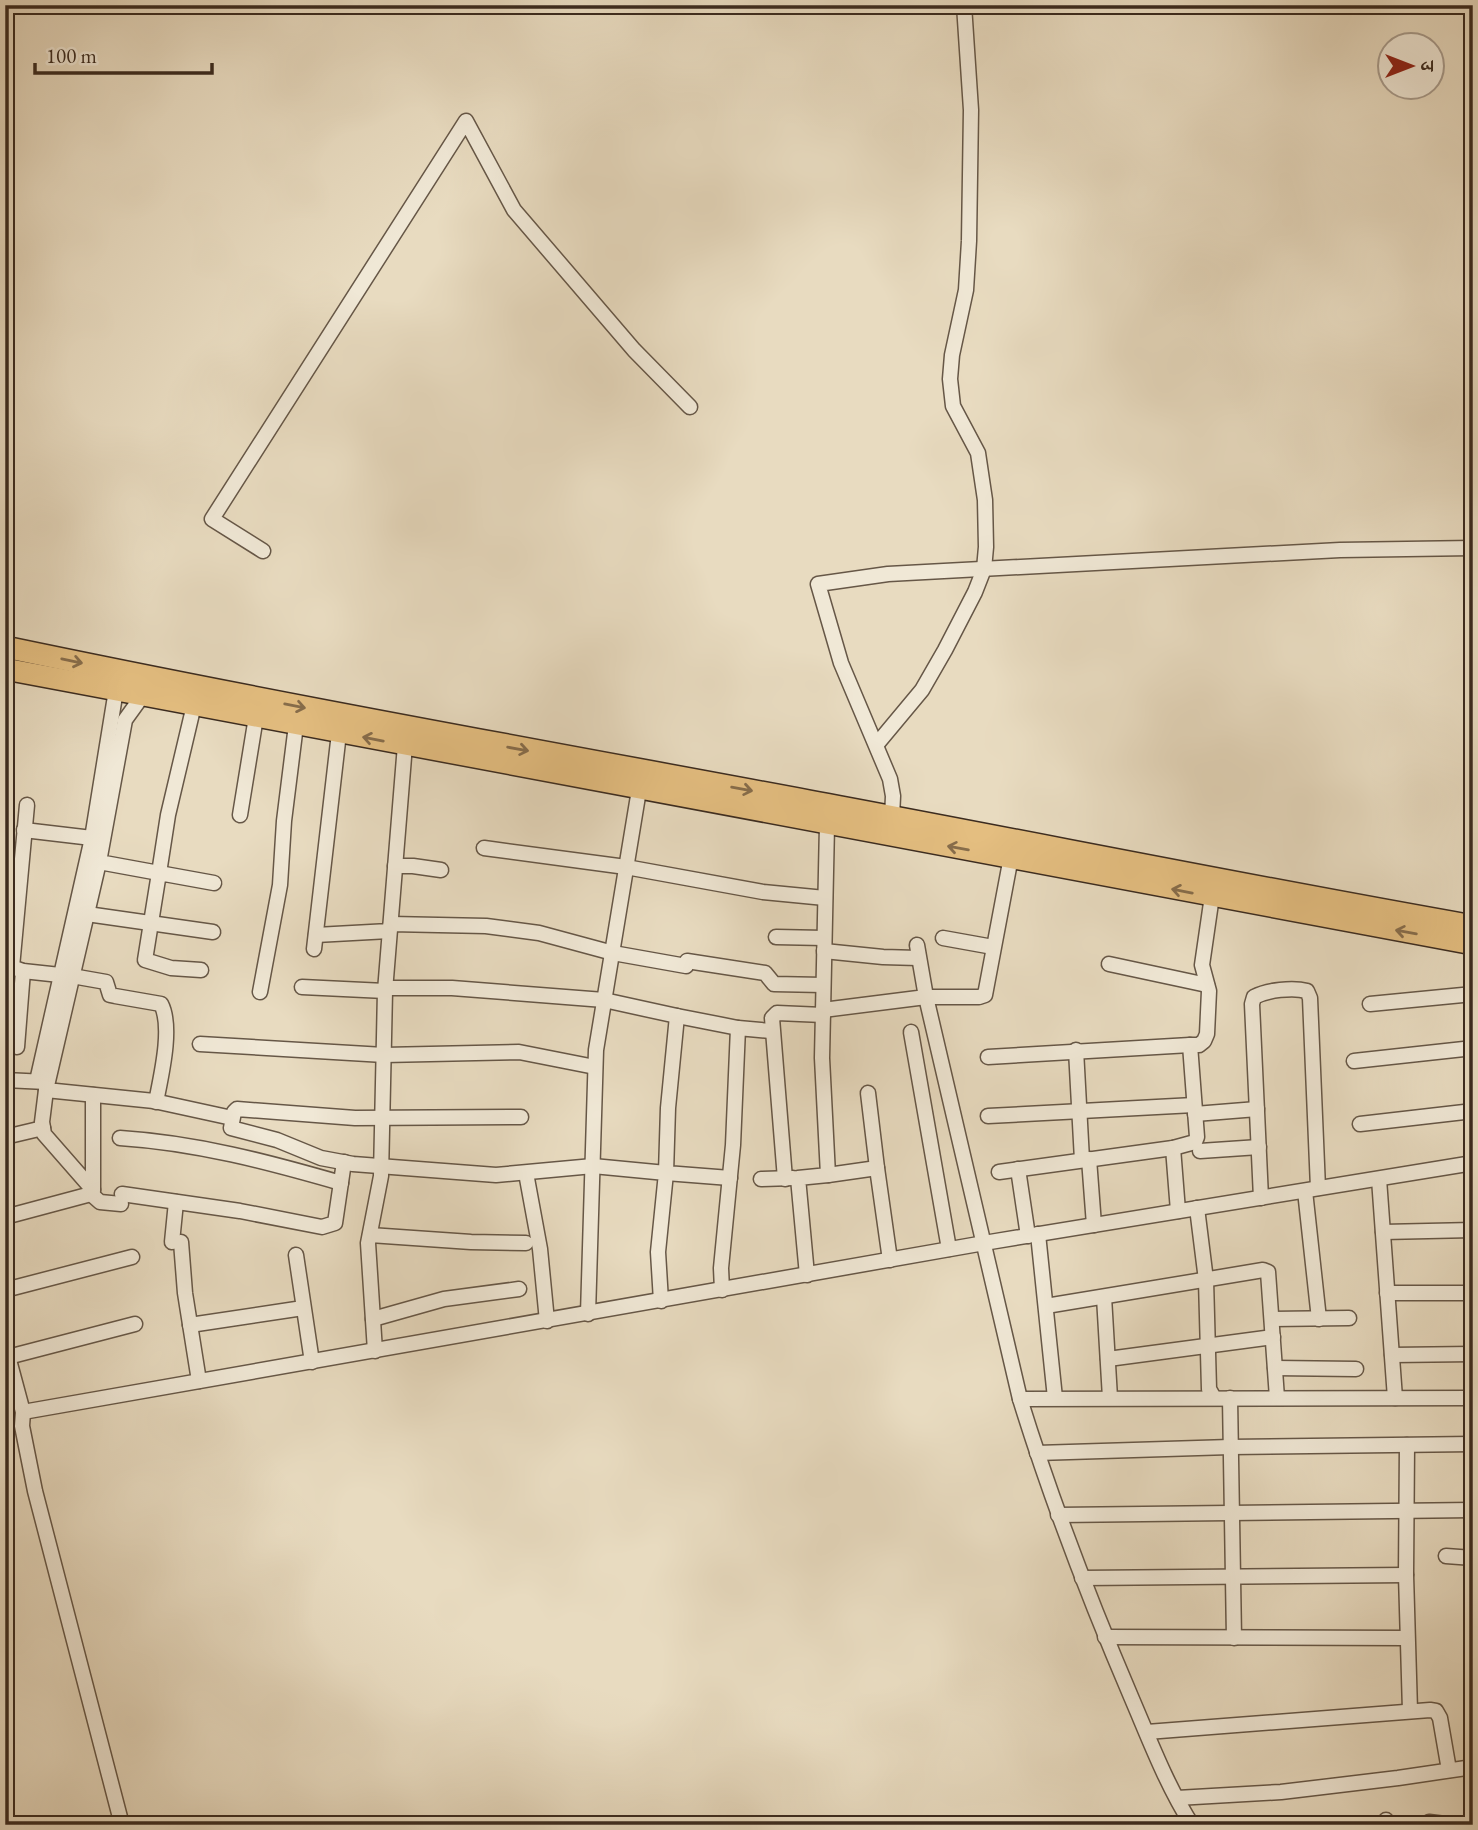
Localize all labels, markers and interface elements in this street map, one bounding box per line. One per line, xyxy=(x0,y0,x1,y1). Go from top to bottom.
scale bar xyxy=(35,32,212,76)
north arrow xyxy=(1376,32,1446,102)
text: 100 m xyxy=(46,42,97,69)
text: उ xyxy=(1415,59,1440,72)
one-way arrow xyxy=(60,654,83,668)
one-way arrow xyxy=(283,700,306,713)
one-way arrow xyxy=(362,732,385,746)
one-way arrow xyxy=(507,742,529,756)
one-way arrow xyxy=(730,783,753,796)
one-way arrow xyxy=(948,841,970,854)
one-way arrow xyxy=(1171,883,1194,897)
one-way arrow xyxy=(1395,925,1418,938)

